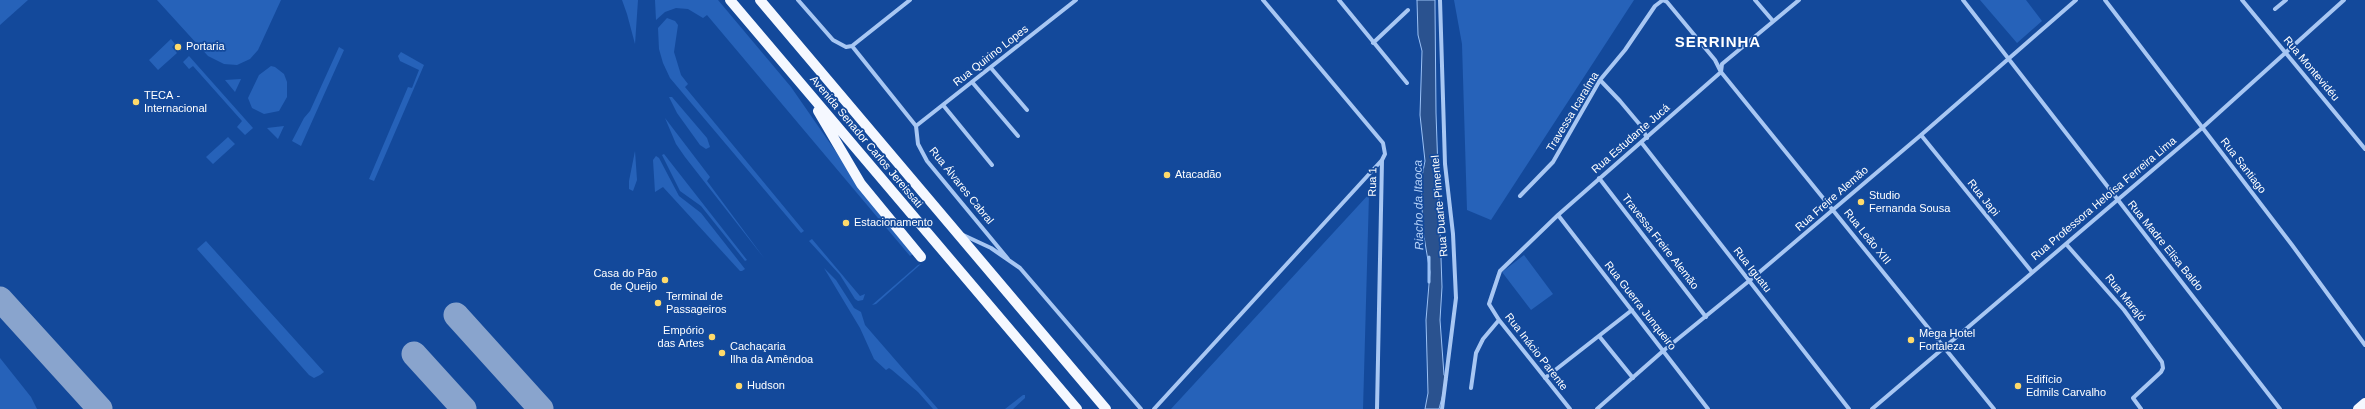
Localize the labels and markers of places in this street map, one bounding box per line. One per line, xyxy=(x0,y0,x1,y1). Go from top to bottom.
place label: Portaria xyxy=(186,40,225,54)
marker: Portaria xyxy=(173,42,183,52)
place label: TECA - Internacional xyxy=(144,89,207,115)
marker: TECA - Internacional xyxy=(131,97,141,107)
place label: Atacadão xyxy=(1175,168,1221,182)
marker: Atacadão xyxy=(1162,170,1172,180)
place label: Studio Fernanda Sousa xyxy=(1869,189,1950,215)
marker: Studio Fernanda Sousa xyxy=(1856,197,1866,207)
place label: Estacionamento xyxy=(854,216,933,230)
marker: Estacionamento xyxy=(841,218,851,228)
place label: Casa do Pão de Queijo xyxy=(593,267,657,293)
marker: Casa do Pão de Queijo xyxy=(660,275,670,285)
place label: Terminal de Passageiros xyxy=(666,290,727,316)
marker: Terminal de Passageiros xyxy=(653,298,663,308)
place label: Empório das Artes xyxy=(658,324,704,350)
place label: Mega Hotel Fortaleza xyxy=(1919,327,1975,353)
marker: Empório das Artes xyxy=(707,332,717,342)
marker: Mega Hotel Fortaleza xyxy=(1906,335,1916,345)
place label: Cachaçaria Ilha da Amêndoa xyxy=(730,340,813,366)
marker: Cachaçaria Ilha da Amêndoa xyxy=(717,348,727,358)
place label: Edifício Edmils Carvalho xyxy=(2026,373,2106,399)
place label: Hudson xyxy=(747,379,785,393)
marker: Hudson xyxy=(734,381,744,391)
marker: Edifício Edmils Carvalho xyxy=(2013,381,2023,391)

